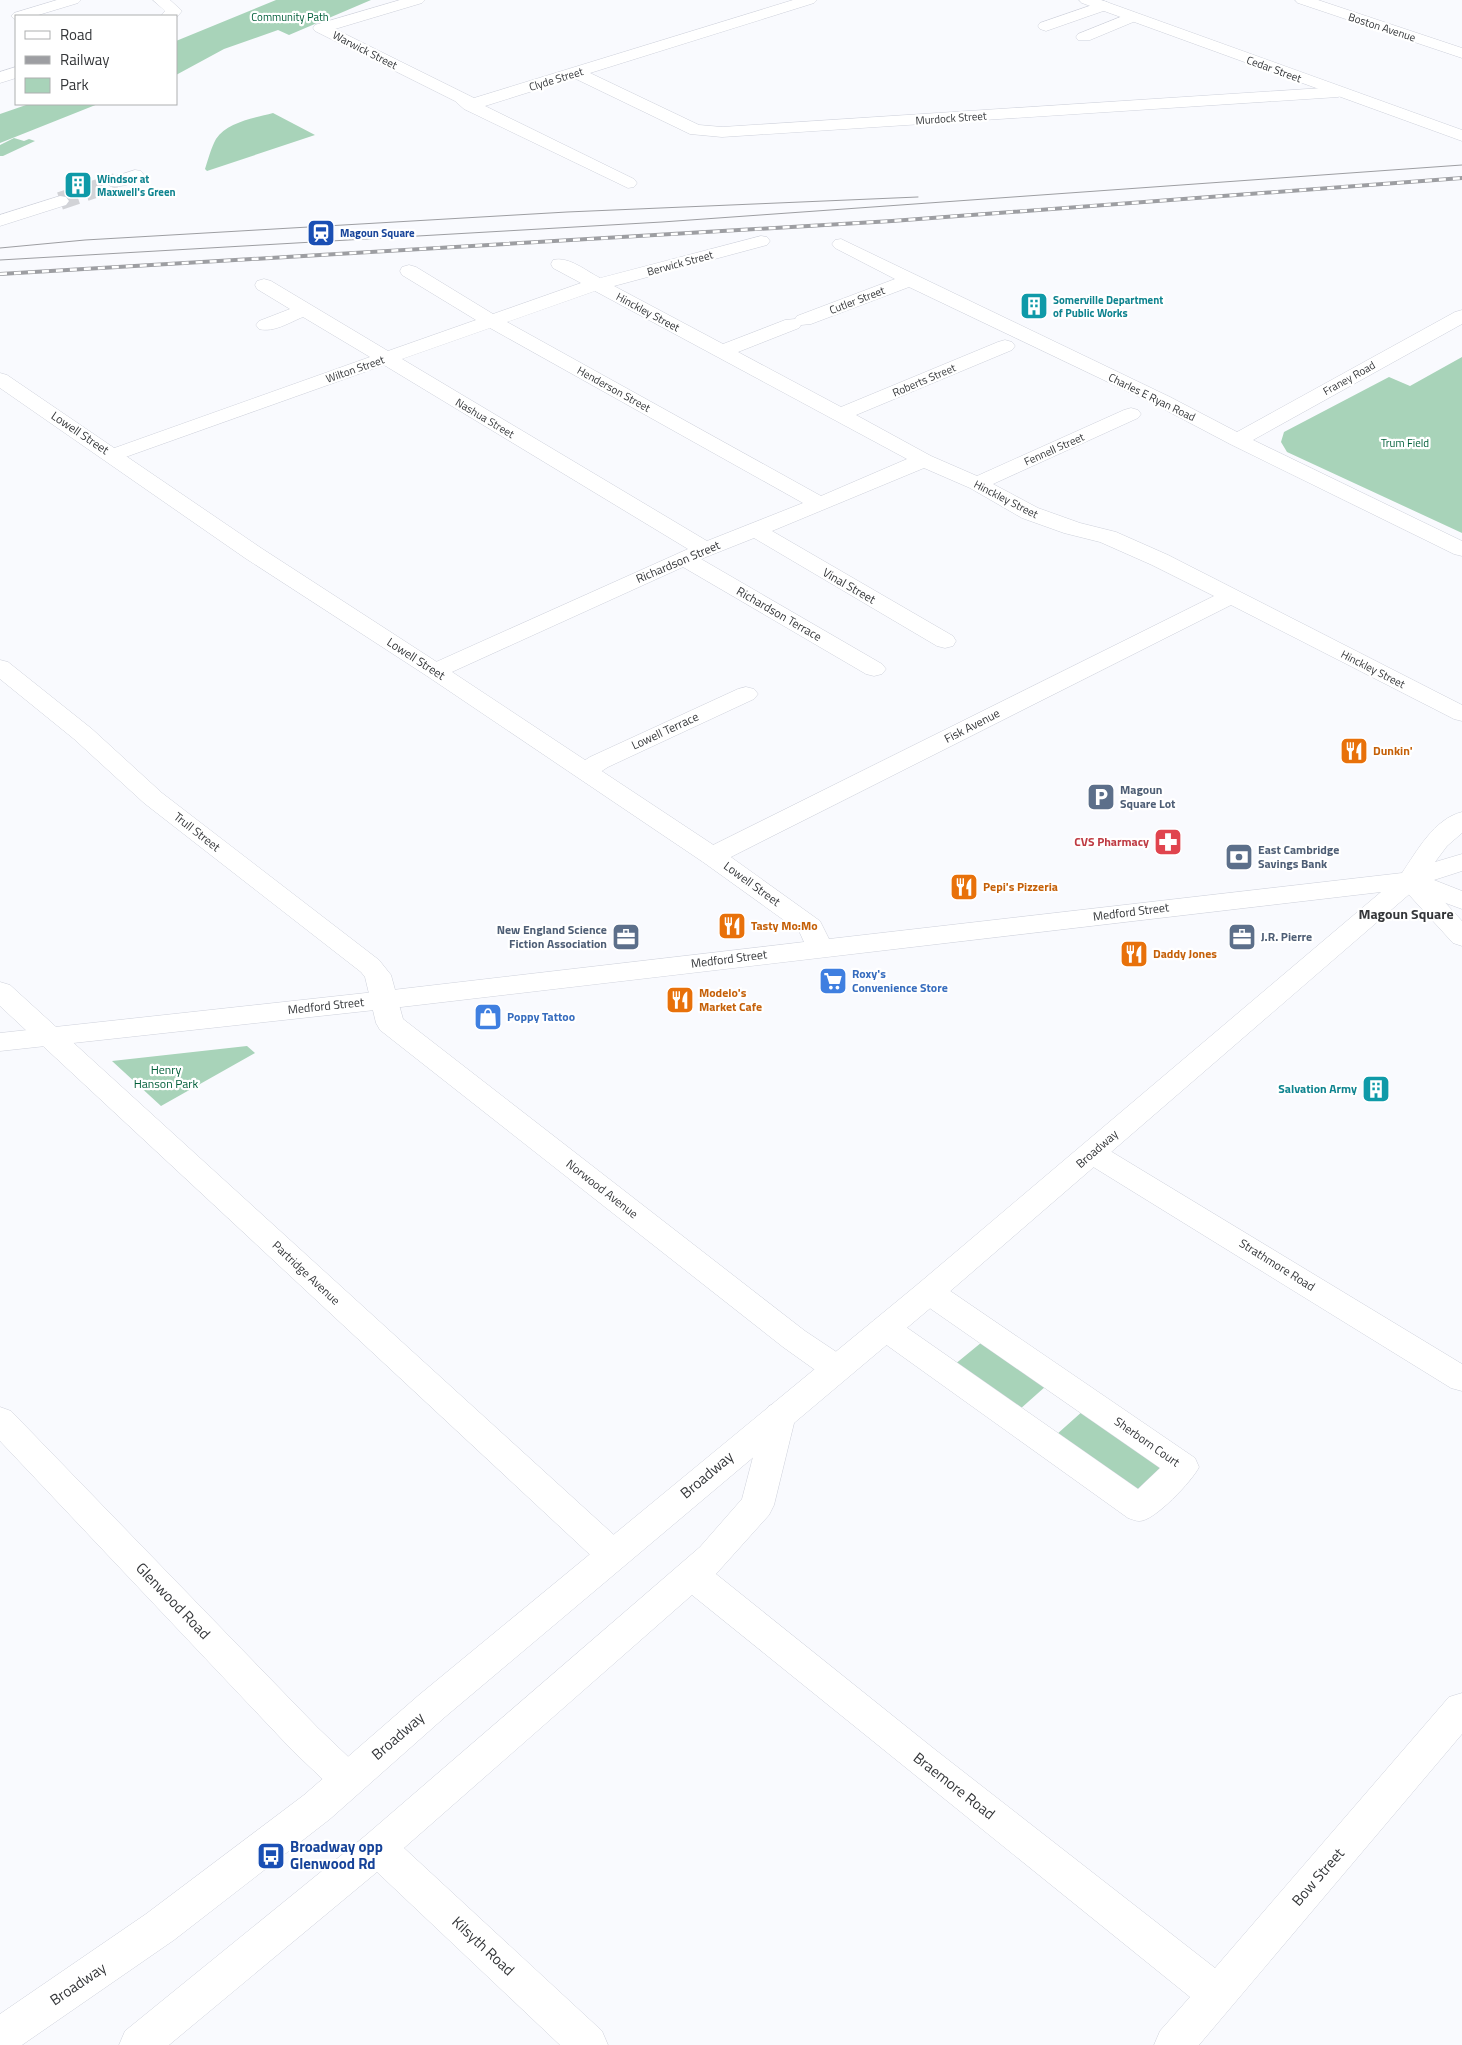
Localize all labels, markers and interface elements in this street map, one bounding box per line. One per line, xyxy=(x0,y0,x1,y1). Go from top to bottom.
park label: Community Path xyxy=(251,9,329,25)
street label: Boston Avenue xyxy=(1346,9,1418,46)
legend xyxy=(15,15,178,105)
text: Road xyxy=(60,23,92,46)
street label: Warwick Street xyxy=(330,27,400,73)
text: Railway xyxy=(60,48,110,71)
street label: Cedar Street xyxy=(1244,52,1304,86)
street label: Clyde Street xyxy=(527,63,585,95)
text: Park xyxy=(60,73,89,96)
street label: Murdock Street xyxy=(915,108,987,128)
building icon: Windsor at Maxwell's Green xyxy=(63,170,93,200)
place label: Windsor at Maxwell's Green xyxy=(97,171,176,200)
station icon: Magoun Square xyxy=(306,218,336,248)
place label: Magoun Square xyxy=(340,225,415,241)
street label: Berwick Street xyxy=(645,246,715,279)
street label: Cutler Street xyxy=(827,282,887,318)
street label: Hinckley Street xyxy=(613,289,683,336)
building icon: Somerville Department of Public Works xyxy=(1019,291,1049,321)
place label: Somerville Department of Public Works xyxy=(1053,292,1163,321)
street label: Wilton Street xyxy=(324,351,387,387)
street label: Franey Road xyxy=(1320,357,1378,399)
street label: Roberts Street xyxy=(890,359,958,401)
street label: Henderson Street xyxy=(574,362,654,416)
street label: Charles E Ryan Road xyxy=(1106,369,1198,425)
street label: Nashua Street xyxy=(453,394,518,442)
street label: Lowell Street xyxy=(48,406,114,459)
street label: Fennell Street xyxy=(1021,429,1087,469)
park label: Trum Field xyxy=(1381,435,1429,451)
street label: Hinckley Street xyxy=(971,476,1041,522)
street label: Richardson Street xyxy=(633,535,724,588)
street label: Vinal Street xyxy=(819,563,880,609)
street label: Richardson Terrace xyxy=(733,581,826,646)
street label: Lowell Street xyxy=(383,633,450,685)
street label: Hinckley Street xyxy=(1338,646,1408,692)
street label: Fisk Avenue xyxy=(941,703,1003,748)
street label: Lowell Terrace xyxy=(628,707,701,754)
restaurant icon: Dunkin' xyxy=(1339,736,1369,766)
place label: Dunkin' xyxy=(1373,741,1413,760)
place label: Magoun Square Lot xyxy=(1120,780,1176,813)
parking icon: Magoun Square Lot xyxy=(1086,782,1116,812)
street label: Trull Street xyxy=(170,807,225,856)
pharmacy icon: CVS Pharmacy xyxy=(1153,827,1183,857)
place label: CVS Pharmacy xyxy=(1074,832,1149,851)
place label: East Cambridge Savings Bank xyxy=(1258,840,1339,873)
bank icon: East Cambridge Savings Bank xyxy=(1224,842,1254,872)
street label: Lowell Street xyxy=(720,856,785,911)
restaurant icon: Pepi's Pizzeria xyxy=(949,872,979,902)
place label: Pepi's Pizzeria xyxy=(983,877,1058,896)
street label: Medford Street xyxy=(1092,897,1171,926)
district label: Magoun Square xyxy=(1358,903,1454,924)
restaurant icon: Tasty Mo:Mo xyxy=(717,911,747,941)
place label: Tasty Mo:Mo xyxy=(751,916,818,935)
place label: New England Science Fiction Association xyxy=(497,920,607,953)
office icon: New England Science Fiction Association xyxy=(611,922,641,952)
office icon: J.R. Pierre xyxy=(1227,922,1257,952)
place label: J.R. Pierre xyxy=(1261,927,1312,946)
restaurant icon: Daddy Jones xyxy=(1119,939,1149,969)
street label: Medford Street xyxy=(690,944,769,973)
place label: Daddy Jones xyxy=(1153,944,1217,963)
place label: Roxy's Convenience Store xyxy=(852,964,948,997)
supermarket icon: Roxy's Convenience Store xyxy=(818,966,848,996)
place label: Modelo's Market Cafe xyxy=(699,983,762,1016)
restaurant icon: Modelo's Market Cafe xyxy=(665,985,695,1015)
street label: Medford Street xyxy=(287,992,366,1019)
shop icon: Poppy Tattoo xyxy=(473,1002,503,1032)
place label: Poppy Tattoo xyxy=(507,1007,575,1026)
park label: Henry Hanson Park xyxy=(134,1060,199,1093)
building icon: Salvation Army xyxy=(1361,1074,1391,1104)
place label: Salvation Army xyxy=(1278,1079,1357,1098)
street label: Broadway xyxy=(1071,1125,1122,1173)
street label: Norwood Avenue xyxy=(562,1154,642,1223)
street label: Strathmore Road xyxy=(1236,1234,1319,1296)
street label: Partridge Avenue xyxy=(268,1236,345,1309)
street label: Sherborn Court xyxy=(1110,1412,1185,1472)
street label: Broadway xyxy=(675,1445,738,1504)
street label: Glenwood Road xyxy=(131,1557,216,1644)
street label: Broadway xyxy=(366,1706,429,1765)
street label: Braemore Road xyxy=(908,1746,1000,1825)
place label: Broadway opp Glenwood Rd xyxy=(290,1835,383,1875)
bus stop icon: Broadway opp Glenwood Rd xyxy=(256,1841,286,1871)
street label: Bow Street xyxy=(1286,1842,1350,1911)
street label: Kilsyth Road xyxy=(447,1910,520,1981)
street label: Broadway xyxy=(45,1956,111,2011)

